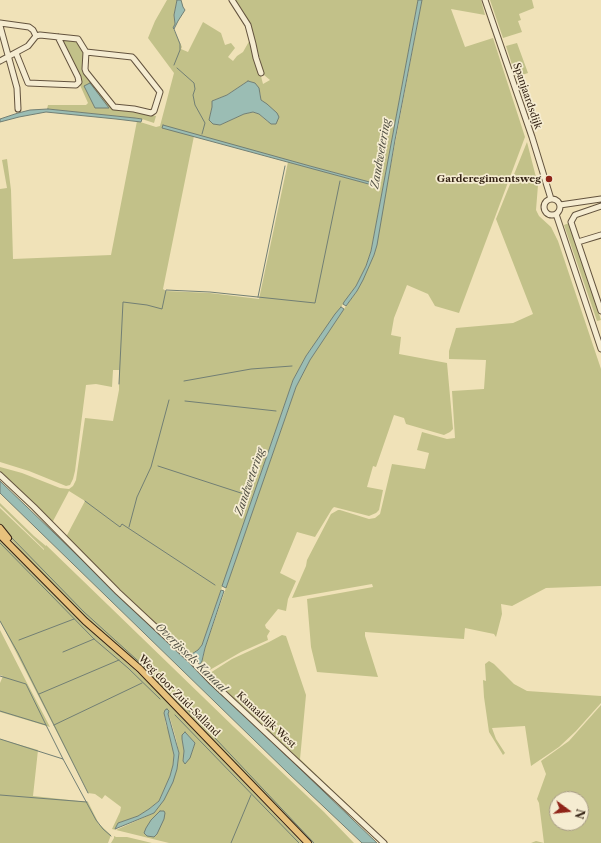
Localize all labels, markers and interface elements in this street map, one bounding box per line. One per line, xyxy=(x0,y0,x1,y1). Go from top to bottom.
street label: Spanjaardsdijk xyxy=(510,61,544,131)
water label: Zandwetering xyxy=(368,118,394,190)
place label: Garderegimentsweg xyxy=(437,173,541,185)
marker: Garderegimentsweg xyxy=(544,174,554,184)
water label: Zandwetering xyxy=(232,446,268,518)
water label: Overijssels Kanaal xyxy=(152,620,230,696)
street label: Weg door Zuid-Salland xyxy=(136,653,222,739)
street label: Kanaaldijk West xyxy=(234,689,298,751)
north arrow xyxy=(549,791,589,831)
text: N xyxy=(572,807,588,820)

